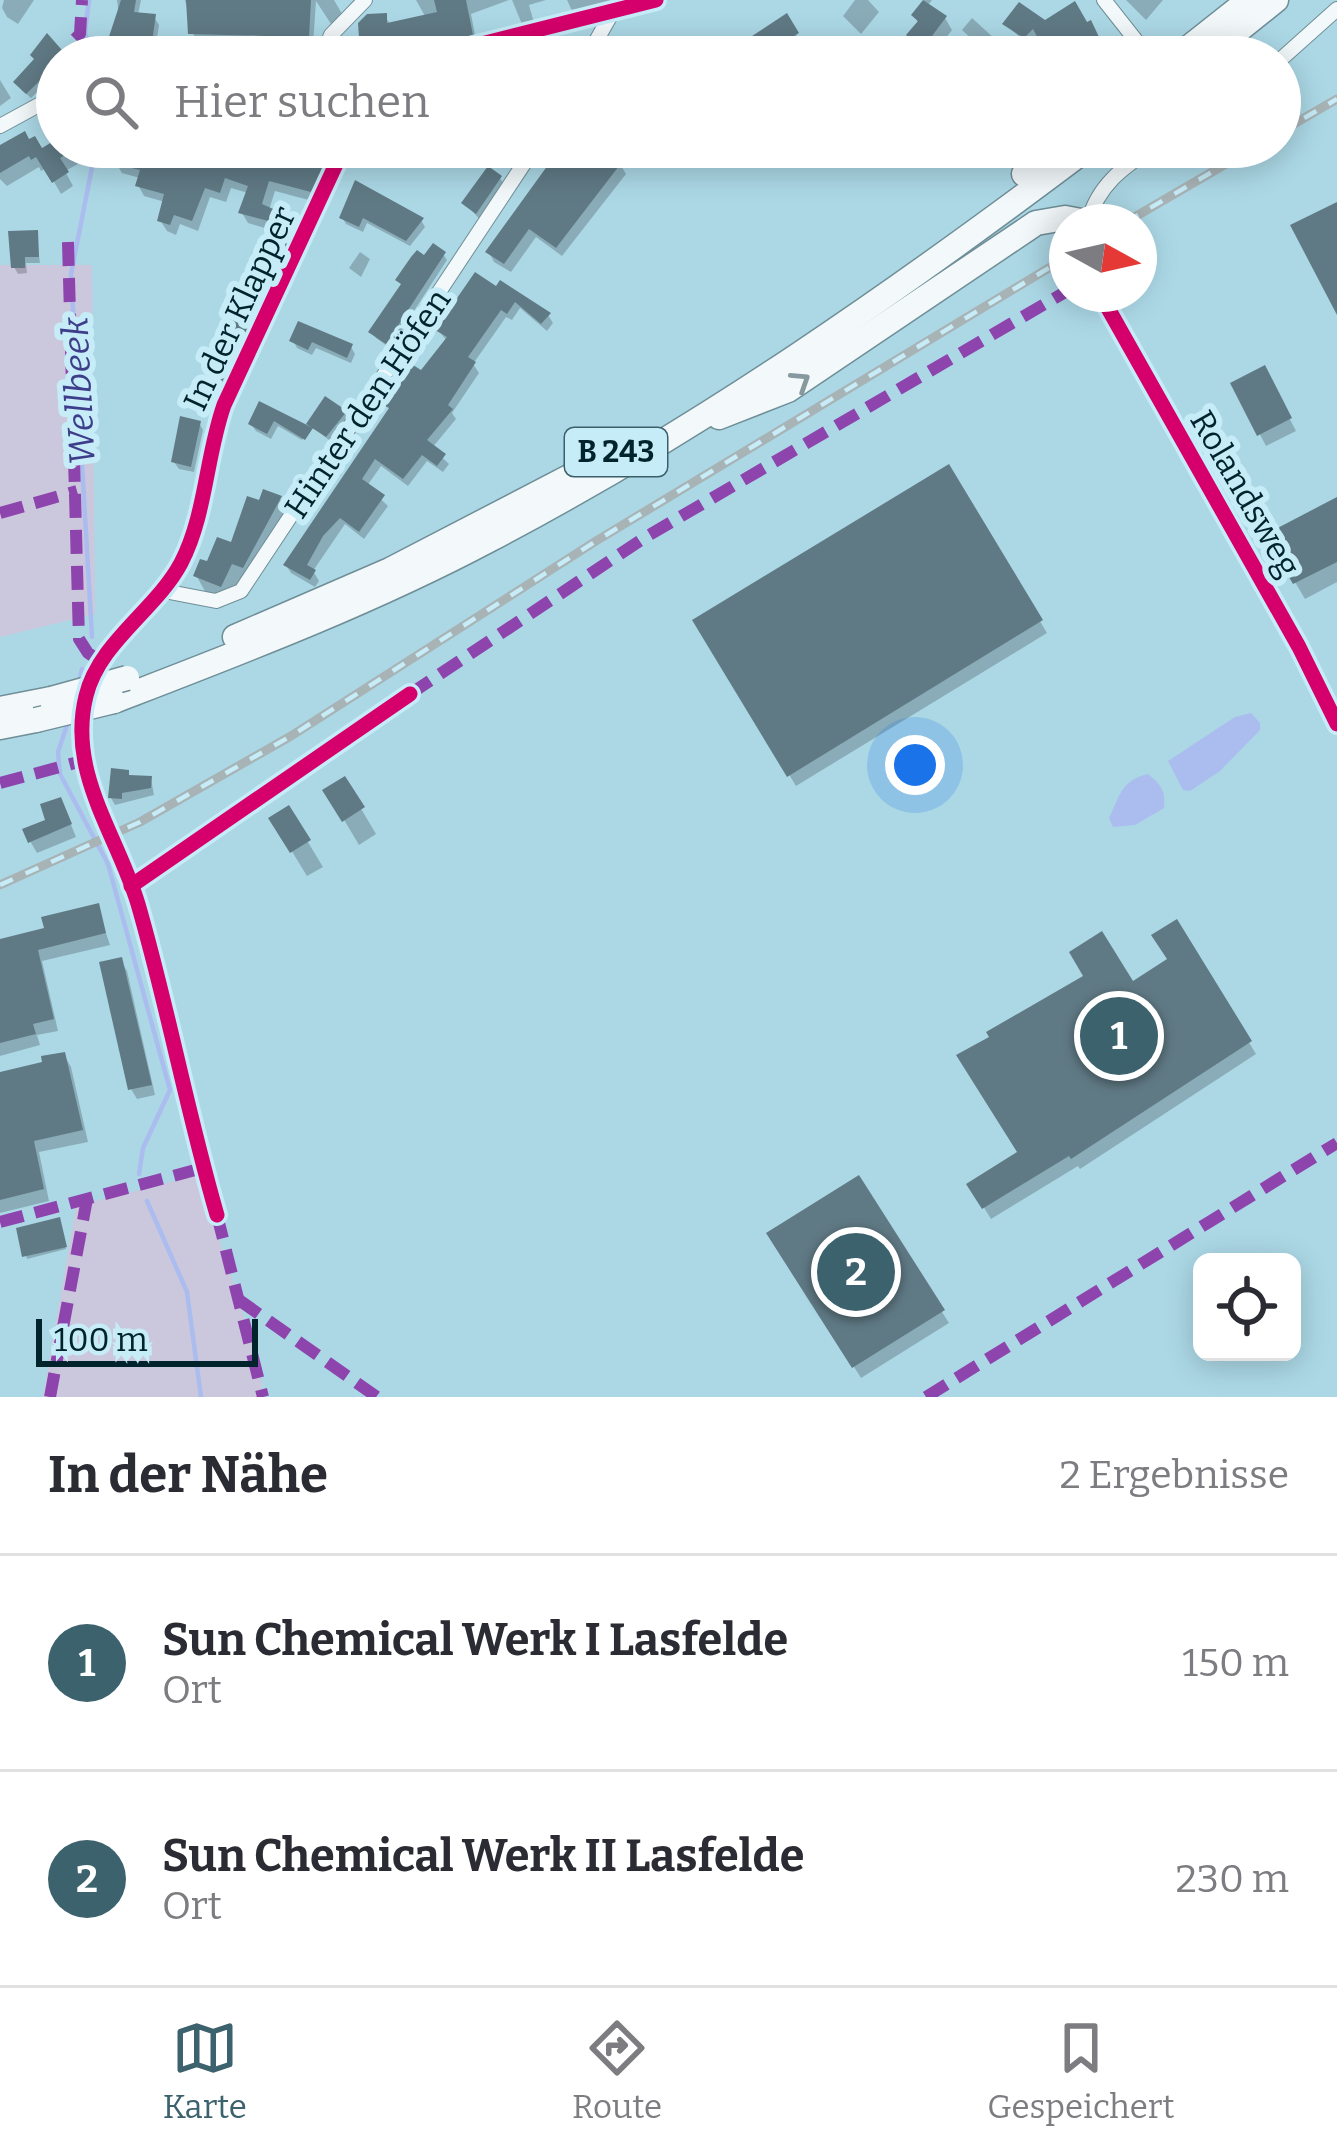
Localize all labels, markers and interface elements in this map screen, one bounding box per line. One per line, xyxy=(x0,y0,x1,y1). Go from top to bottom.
search box xyxy=(36,36,1301,168)
icon: search xyxy=(78,69,144,135)
text: Hier suchen xyxy=(174,75,430,129)
street label: In der Klapper xyxy=(175,200,305,417)
north arrow xyxy=(1049,204,1157,312)
street label: Hinter den Höfen xyxy=(276,281,459,526)
water label: Wellbeek xyxy=(53,315,105,466)
one-way arrow xyxy=(788,373,810,395)
street label: Rolandsweg xyxy=(1182,403,1309,584)
road number: B 243 xyxy=(565,428,667,476)
your location xyxy=(885,735,945,795)
pin: 1 xyxy=(1080,991,1158,1081)
pin: 2 xyxy=(817,1227,895,1317)
map controls xyxy=(1193,1253,1301,1361)
button: locate xyxy=(1193,1253,1301,1361)
scale bar xyxy=(36,1313,258,1366)
text: 100 m xyxy=(54,1320,148,1360)
text: In der Nähe xyxy=(48,1444,328,1506)
text: 2 Ergebnisse xyxy=(1060,1452,1289,1498)
text: Sun Chemical Werk I Lasfelde xyxy=(162,1613,788,1667)
text: 1 xyxy=(79,1640,95,1686)
text: 150 m xyxy=(1182,1640,1289,1686)
text: Ort xyxy=(162,1667,222,1713)
text: Sun Chemical Werk II Lasfelde xyxy=(162,1829,804,1883)
text: 2 xyxy=(76,1856,98,1902)
text: 230 m xyxy=(1176,1856,1289,1902)
text: Ort xyxy=(162,1883,222,1929)
tab: Karte xyxy=(163,2015,247,2127)
tab: Route xyxy=(572,2015,662,2127)
tab: Gespeichert xyxy=(987,2015,1174,2127)

